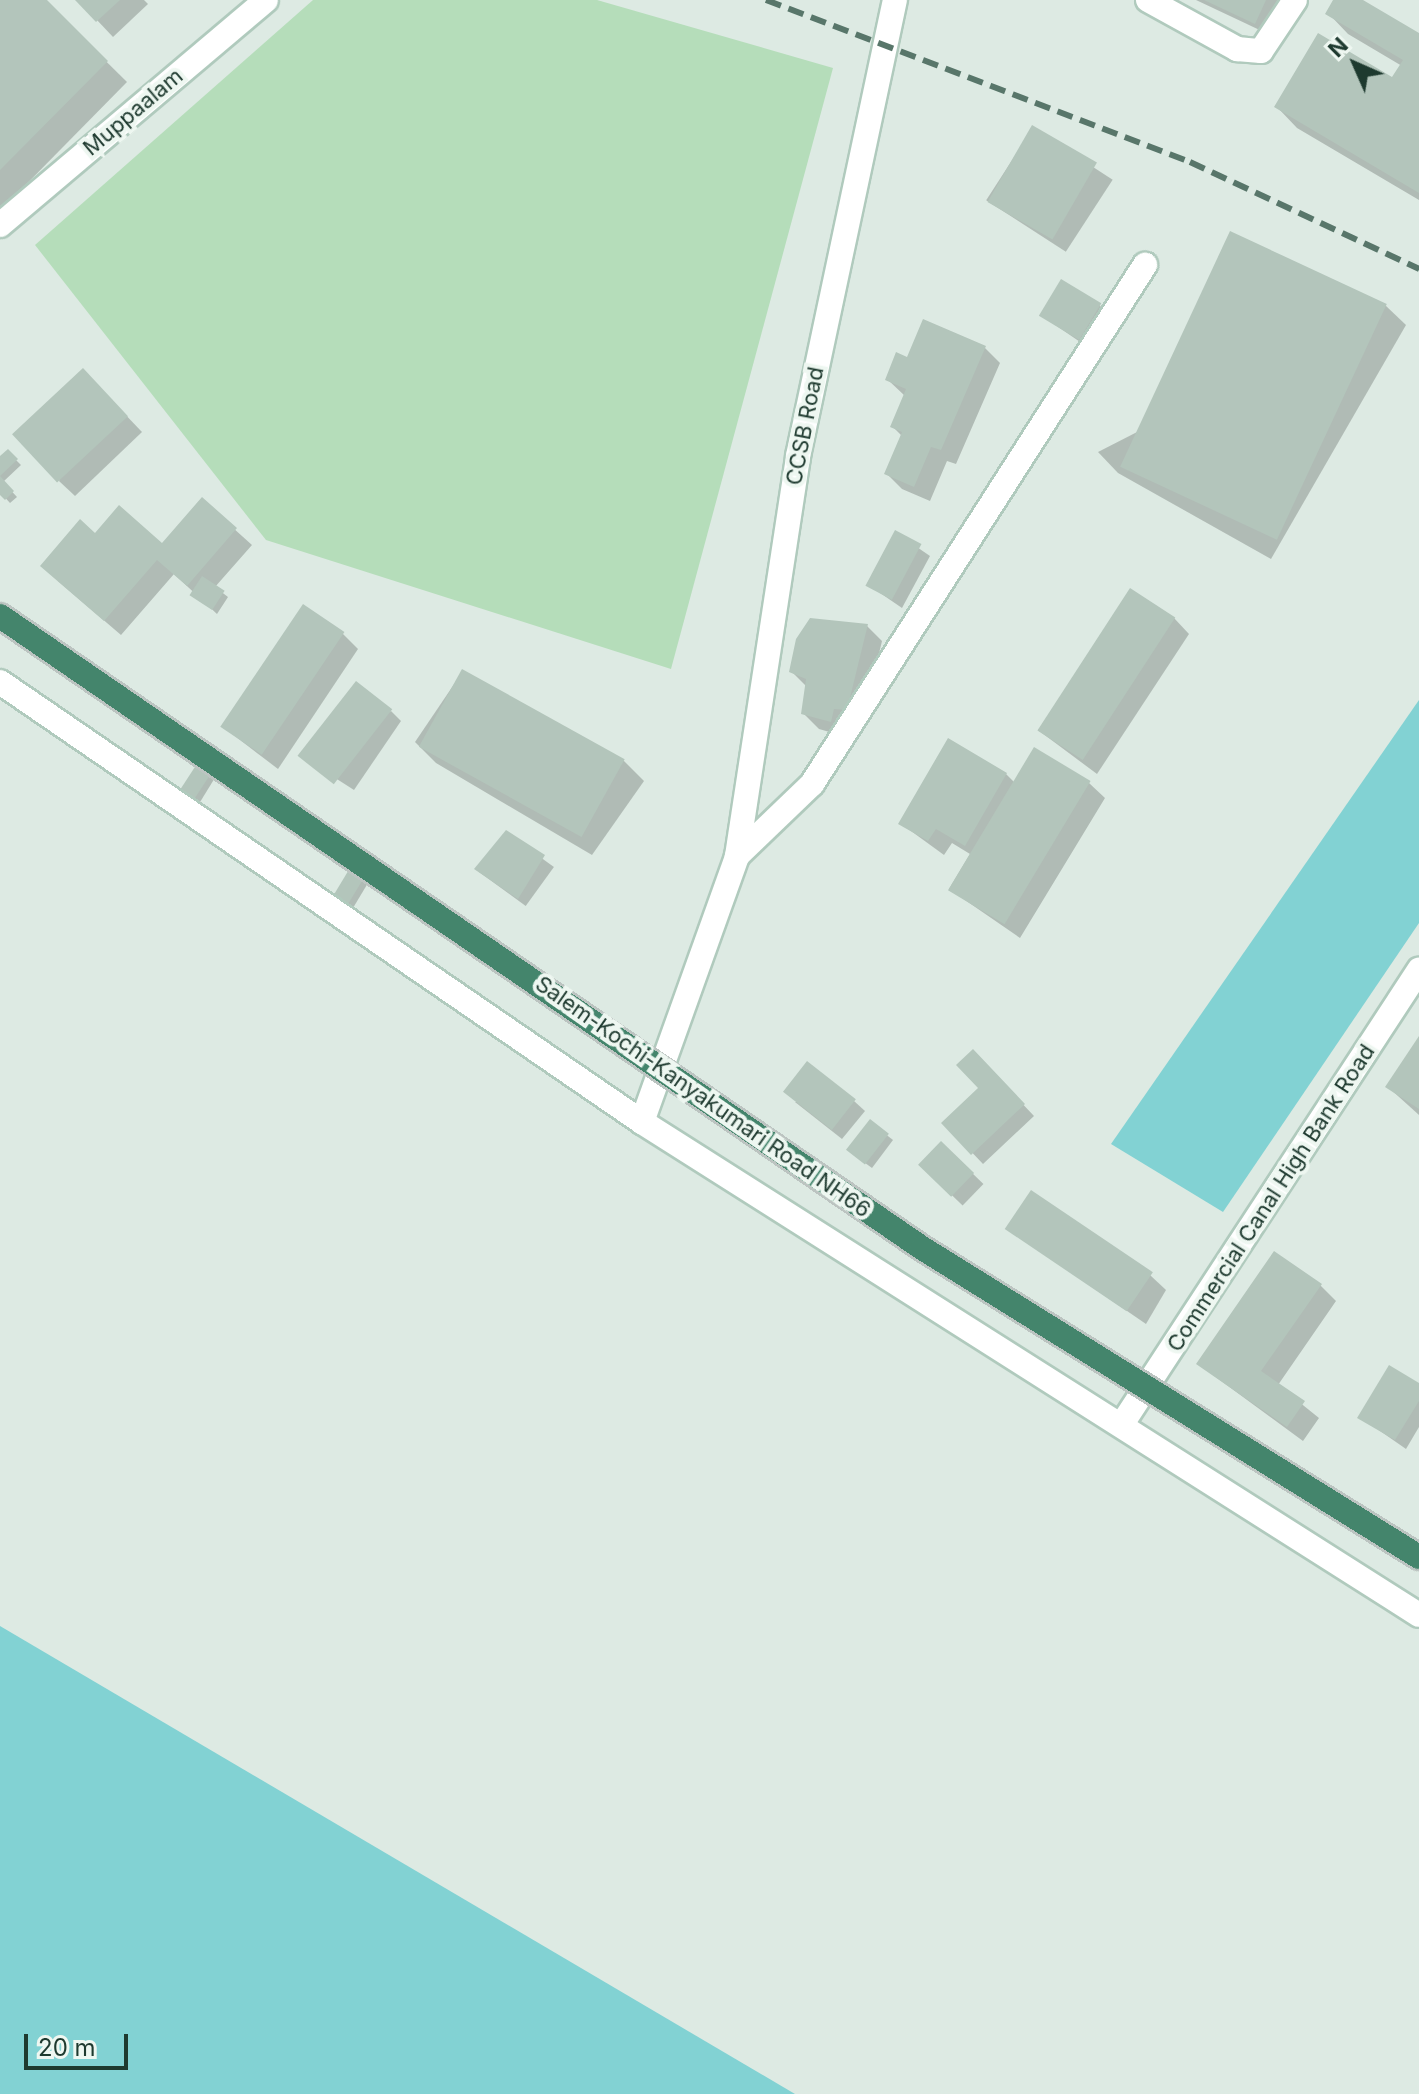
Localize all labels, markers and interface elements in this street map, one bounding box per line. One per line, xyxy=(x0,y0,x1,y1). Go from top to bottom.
north arrow xyxy=(1315,24,1395,104)
text: N xyxy=(1323,32,1353,62)
street label: Muppaalam xyxy=(78,63,188,161)
street label: CCSB Road xyxy=(781,365,829,487)
street label: Salem-Kochi-Kanyakumari Road NH66 xyxy=(530,971,876,1223)
street label: Commercial Canal High Bank Road xyxy=(1162,1039,1380,1357)
scale bar xyxy=(28,2018,132,2068)
text: 20 m xyxy=(38,2033,96,2062)

